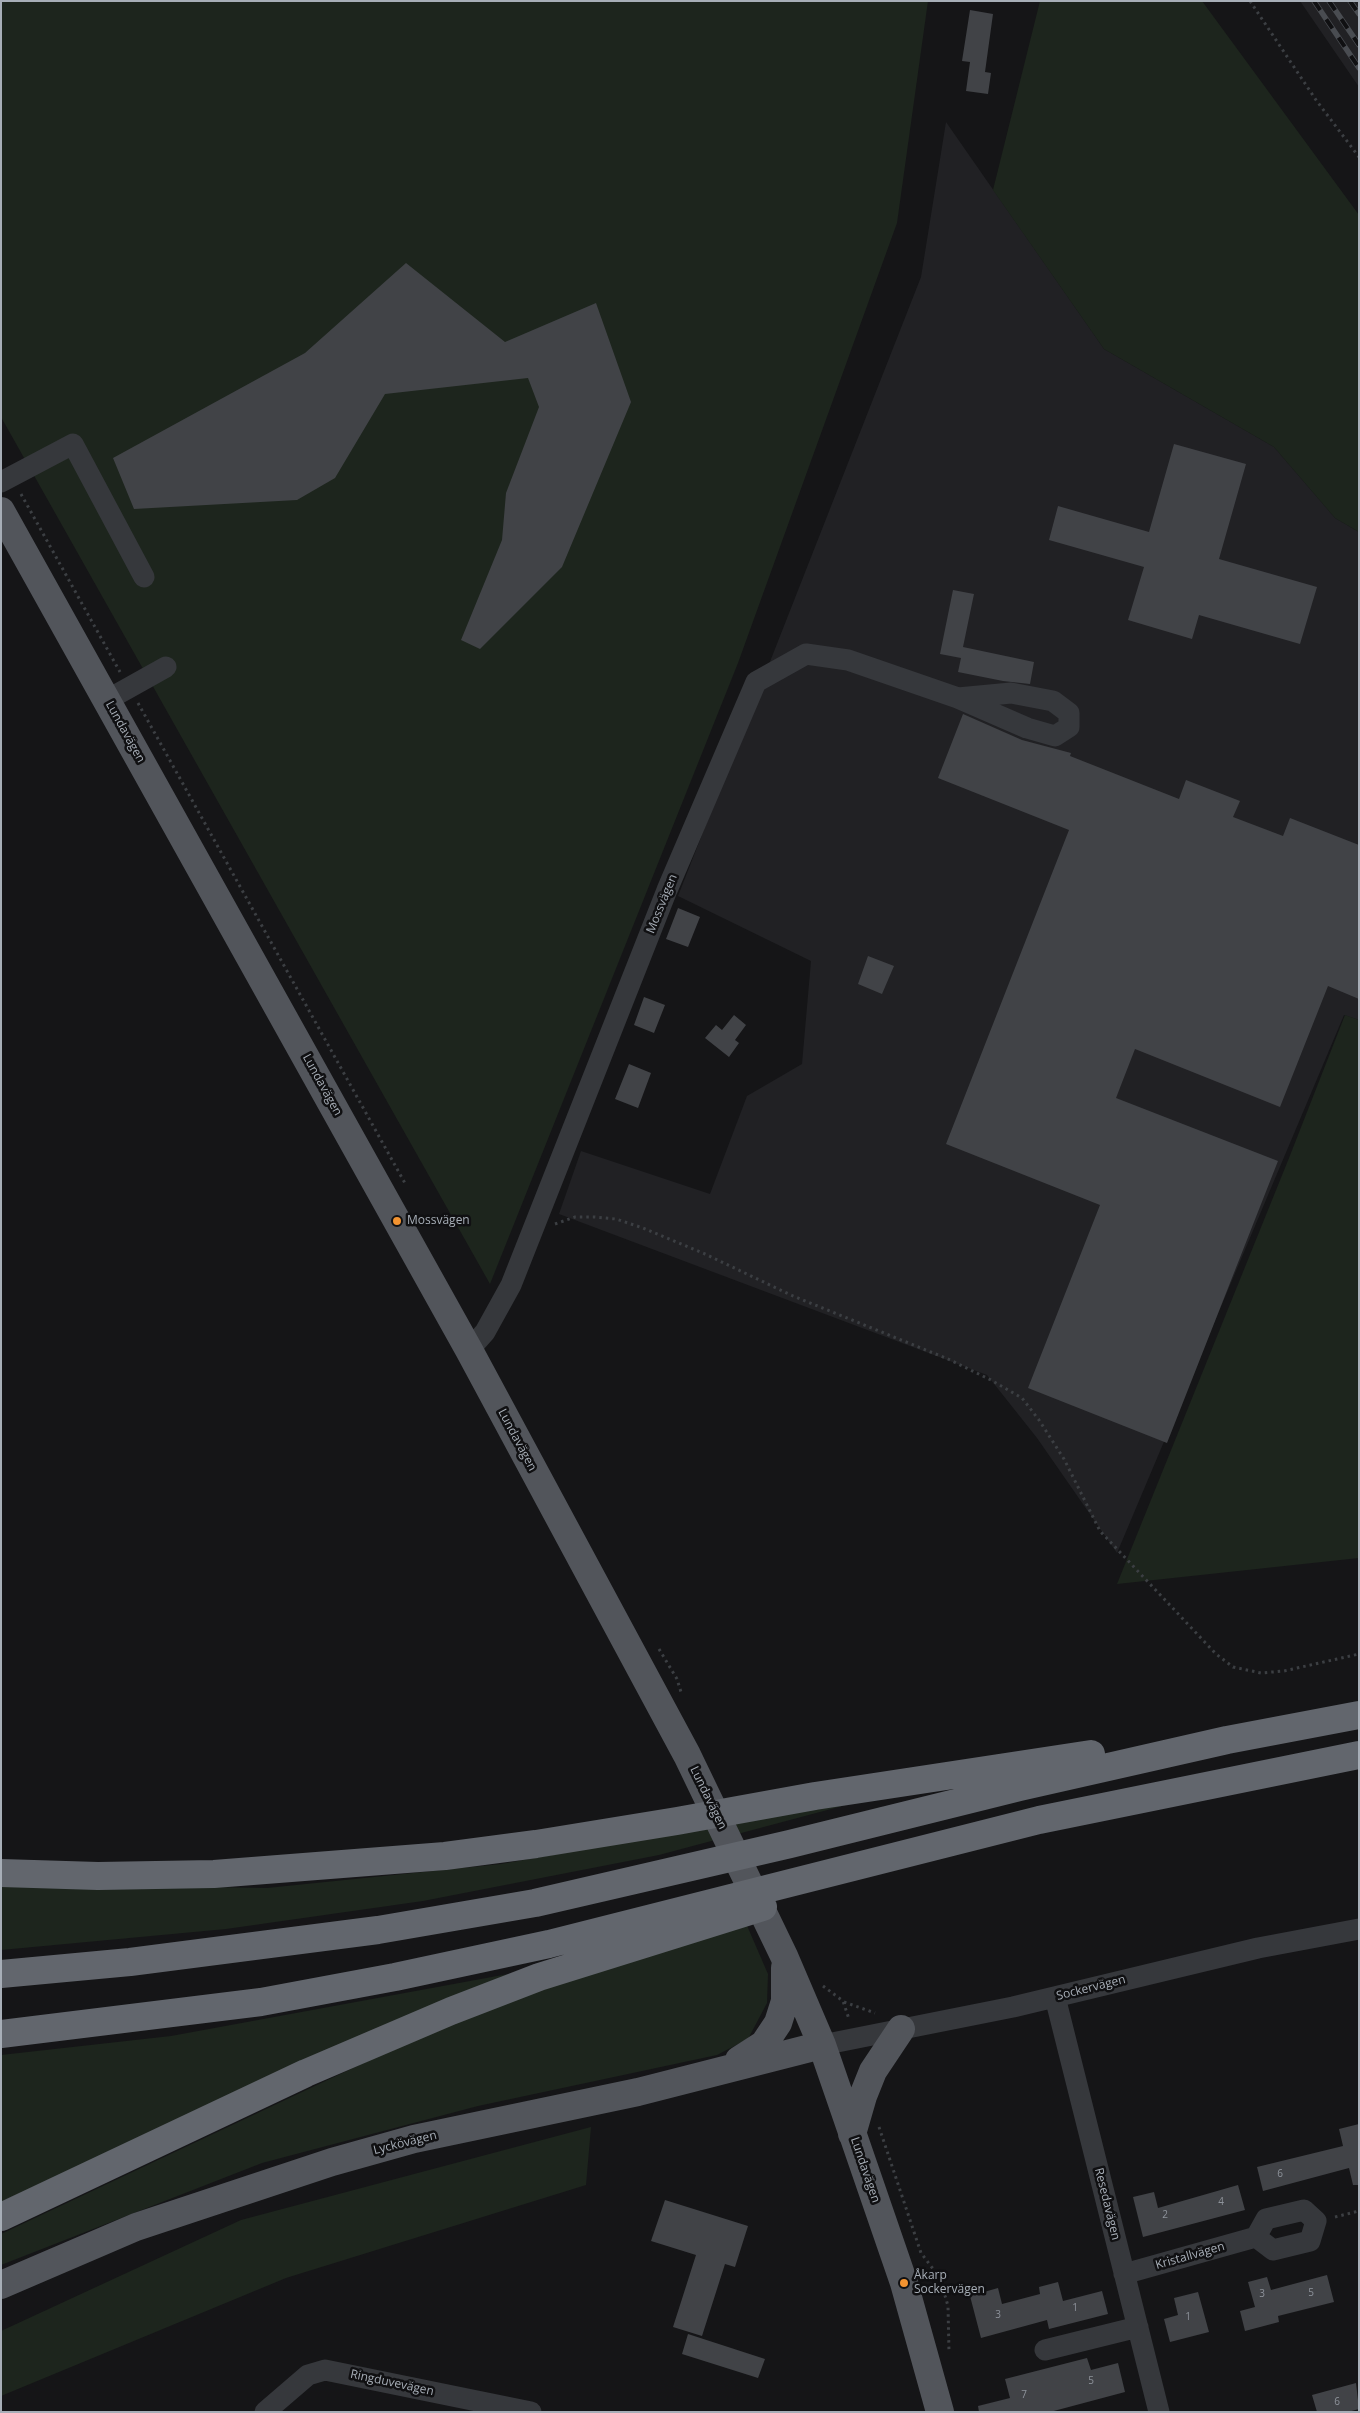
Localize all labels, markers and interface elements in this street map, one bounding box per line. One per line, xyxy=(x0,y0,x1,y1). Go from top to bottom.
street label: Lundavägen xyxy=(102,699,148,765)
street label: Mossvägen xyxy=(644,872,680,936)
street label: Lundavägen xyxy=(299,1052,345,1118)
place label: Mossvägen xyxy=(407,1214,470,1228)
marker: Mossvägen xyxy=(391,1215,403,1227)
street label: Lundavägen xyxy=(495,1406,539,1474)
street label: Lundavägen xyxy=(687,1764,729,1832)
street label: Sockervägen xyxy=(1055,1972,1127,2004)
street label: Lyckövägen xyxy=(372,2128,438,2158)
street label: Lundavägen xyxy=(847,2135,883,2205)
street label: Resedavägen xyxy=(1091,2166,1123,2242)
house number: 6 xyxy=(1277,2168,1283,2180)
house number: 4 xyxy=(1218,2196,1224,2208)
house number: 2 xyxy=(1162,2209,1168,2221)
street label: Kristallvägen xyxy=(1154,2239,1226,2273)
place label: Åkarp Sockervägen xyxy=(914,2269,985,2297)
marker: Åkarp Sockervägen xyxy=(898,2277,910,2289)
house number: 5 xyxy=(1308,2287,1314,2299)
house number: 3 xyxy=(1259,2288,1265,2300)
house number: 1 xyxy=(1072,2302,1078,2314)
house number: 3 xyxy=(995,2309,1001,2321)
house number: 1 xyxy=(1185,2311,1191,2323)
street label: Ringduvevägen xyxy=(349,2367,435,2399)
house number: 5 xyxy=(1088,2375,1094,2387)
house number: 7 xyxy=(1021,2389,1027,2401)
house number: 6 xyxy=(1334,2396,1340,2408)

